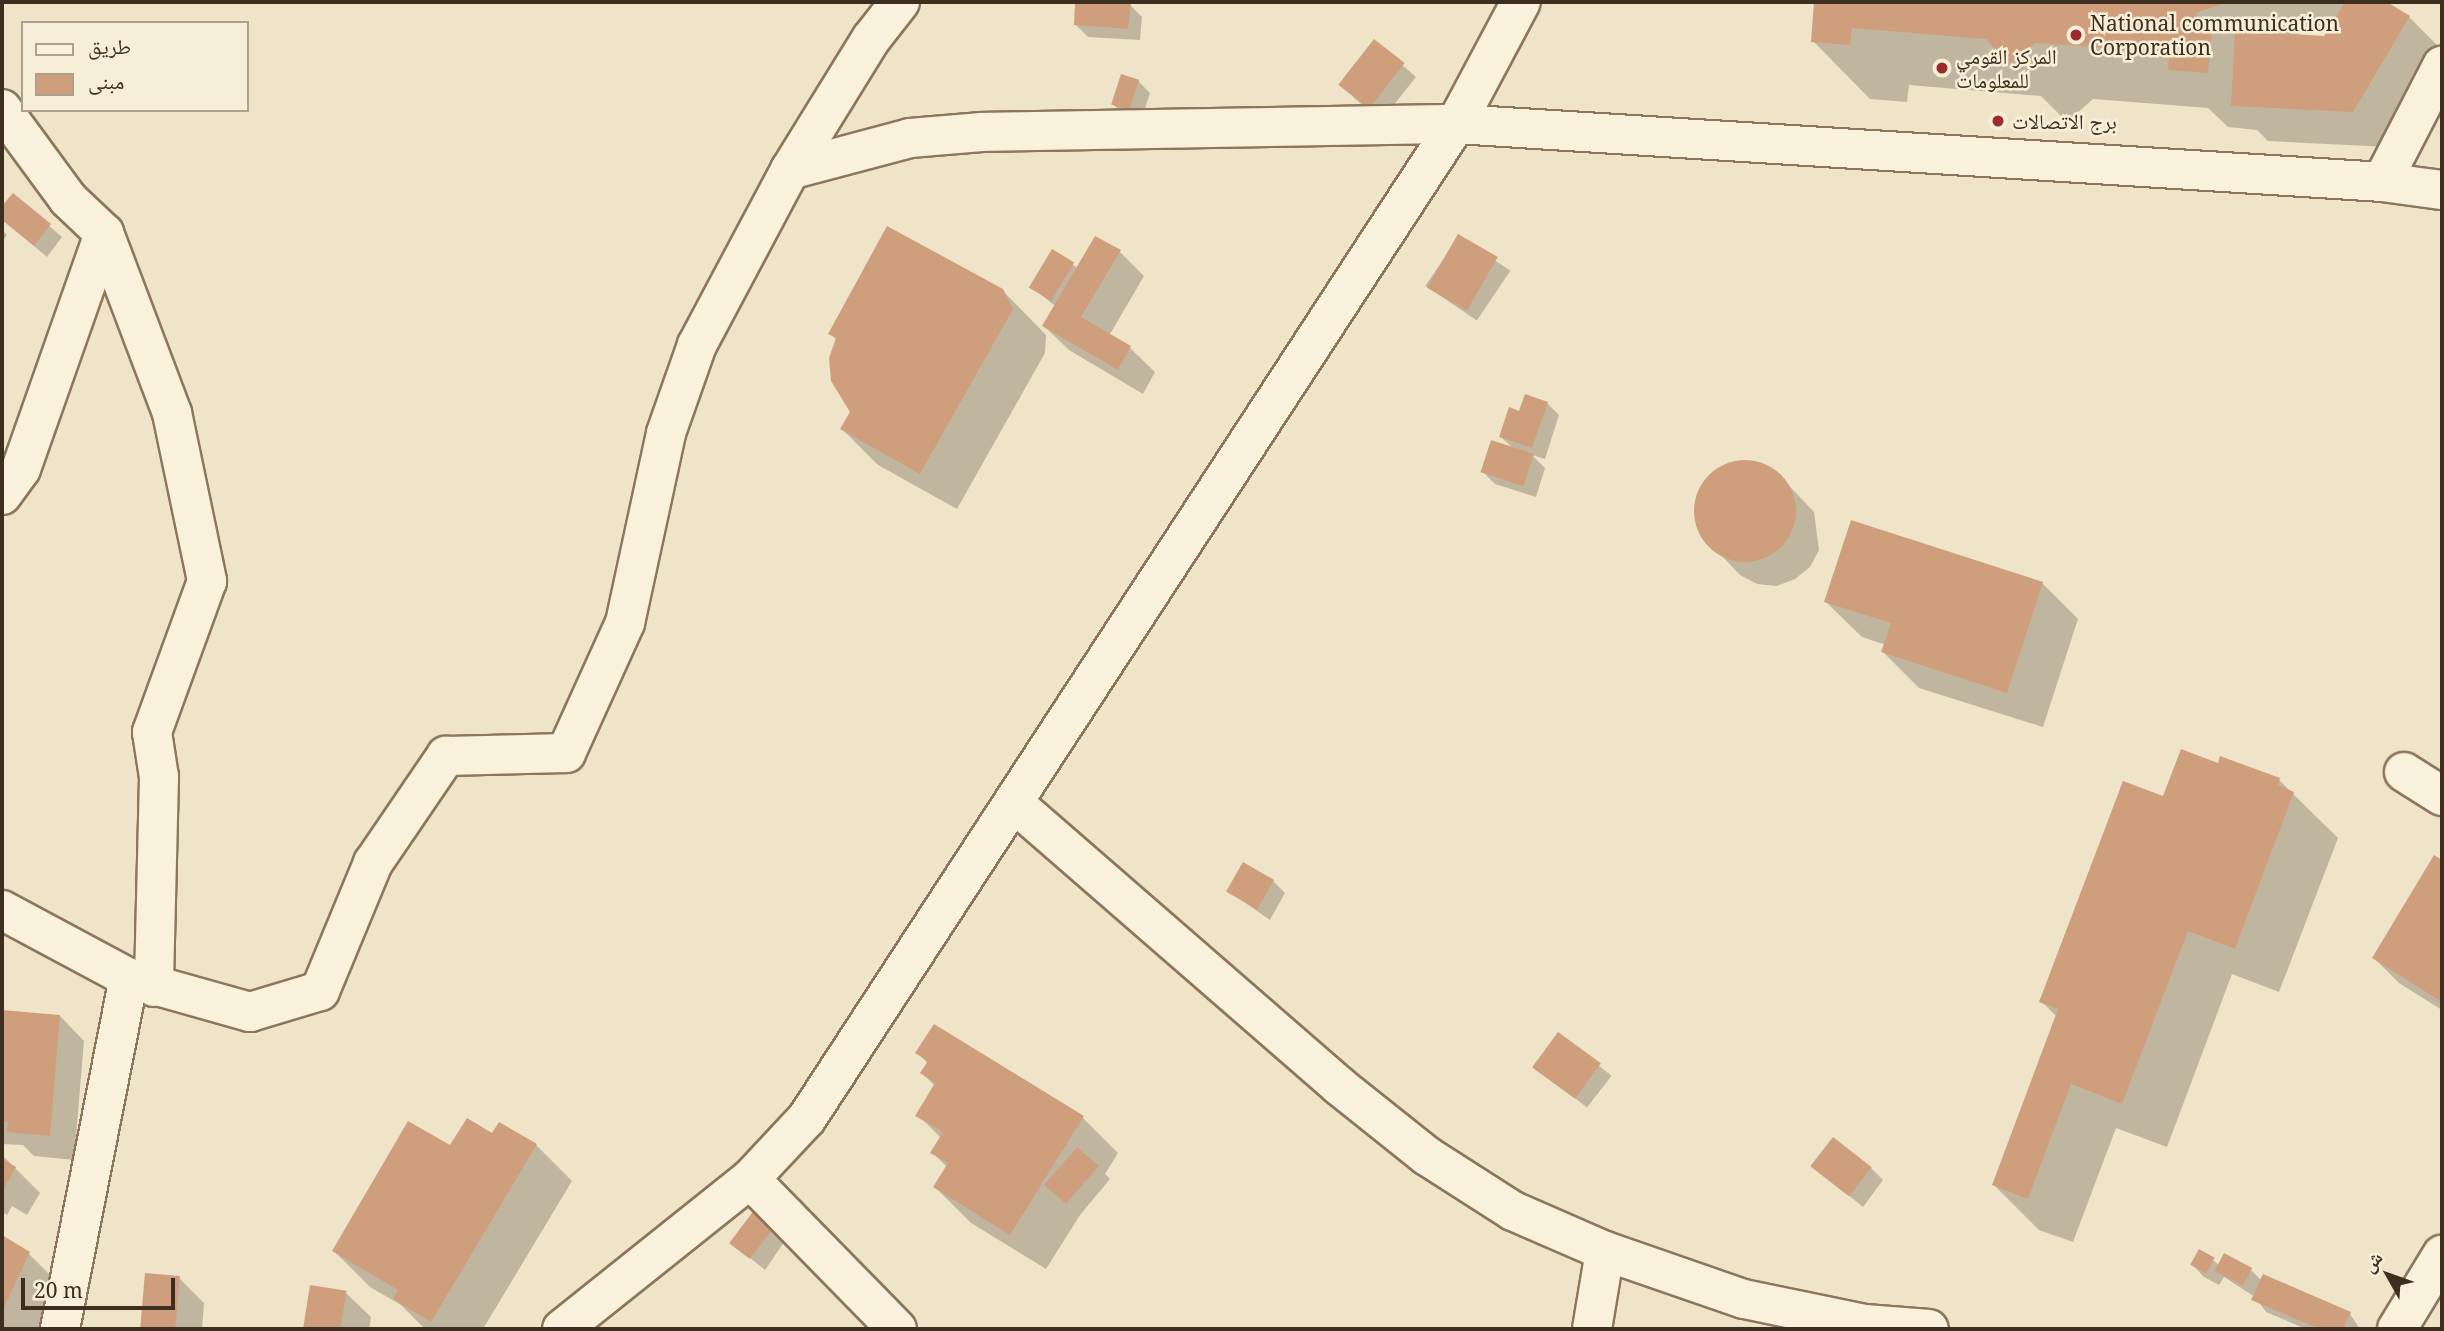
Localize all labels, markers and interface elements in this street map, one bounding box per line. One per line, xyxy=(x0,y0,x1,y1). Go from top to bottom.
place label: National communication Corporation xyxy=(2090,10,2339,60)
legend xyxy=(21,21,248,112)
marker: National communication Corporation xyxy=(2068,27,2084,43)
text: طريق xyxy=(88,32,131,60)
place label: المركز القومي للمعلومات xyxy=(1956,43,2057,93)
marker: المركز القومي للمعلومات xyxy=(1934,60,1950,76)
text: مبنى xyxy=(88,67,124,95)
place label: برج الاتصالات xyxy=(2012,108,2117,134)
marker: برج الاتصالات xyxy=(1990,113,2006,129)
north arrow xyxy=(2353,1240,2423,1310)
text: ش xyxy=(2355,1245,2388,1278)
scale bar xyxy=(24,1264,178,1308)
text: 20 m xyxy=(34,1276,83,1304)

